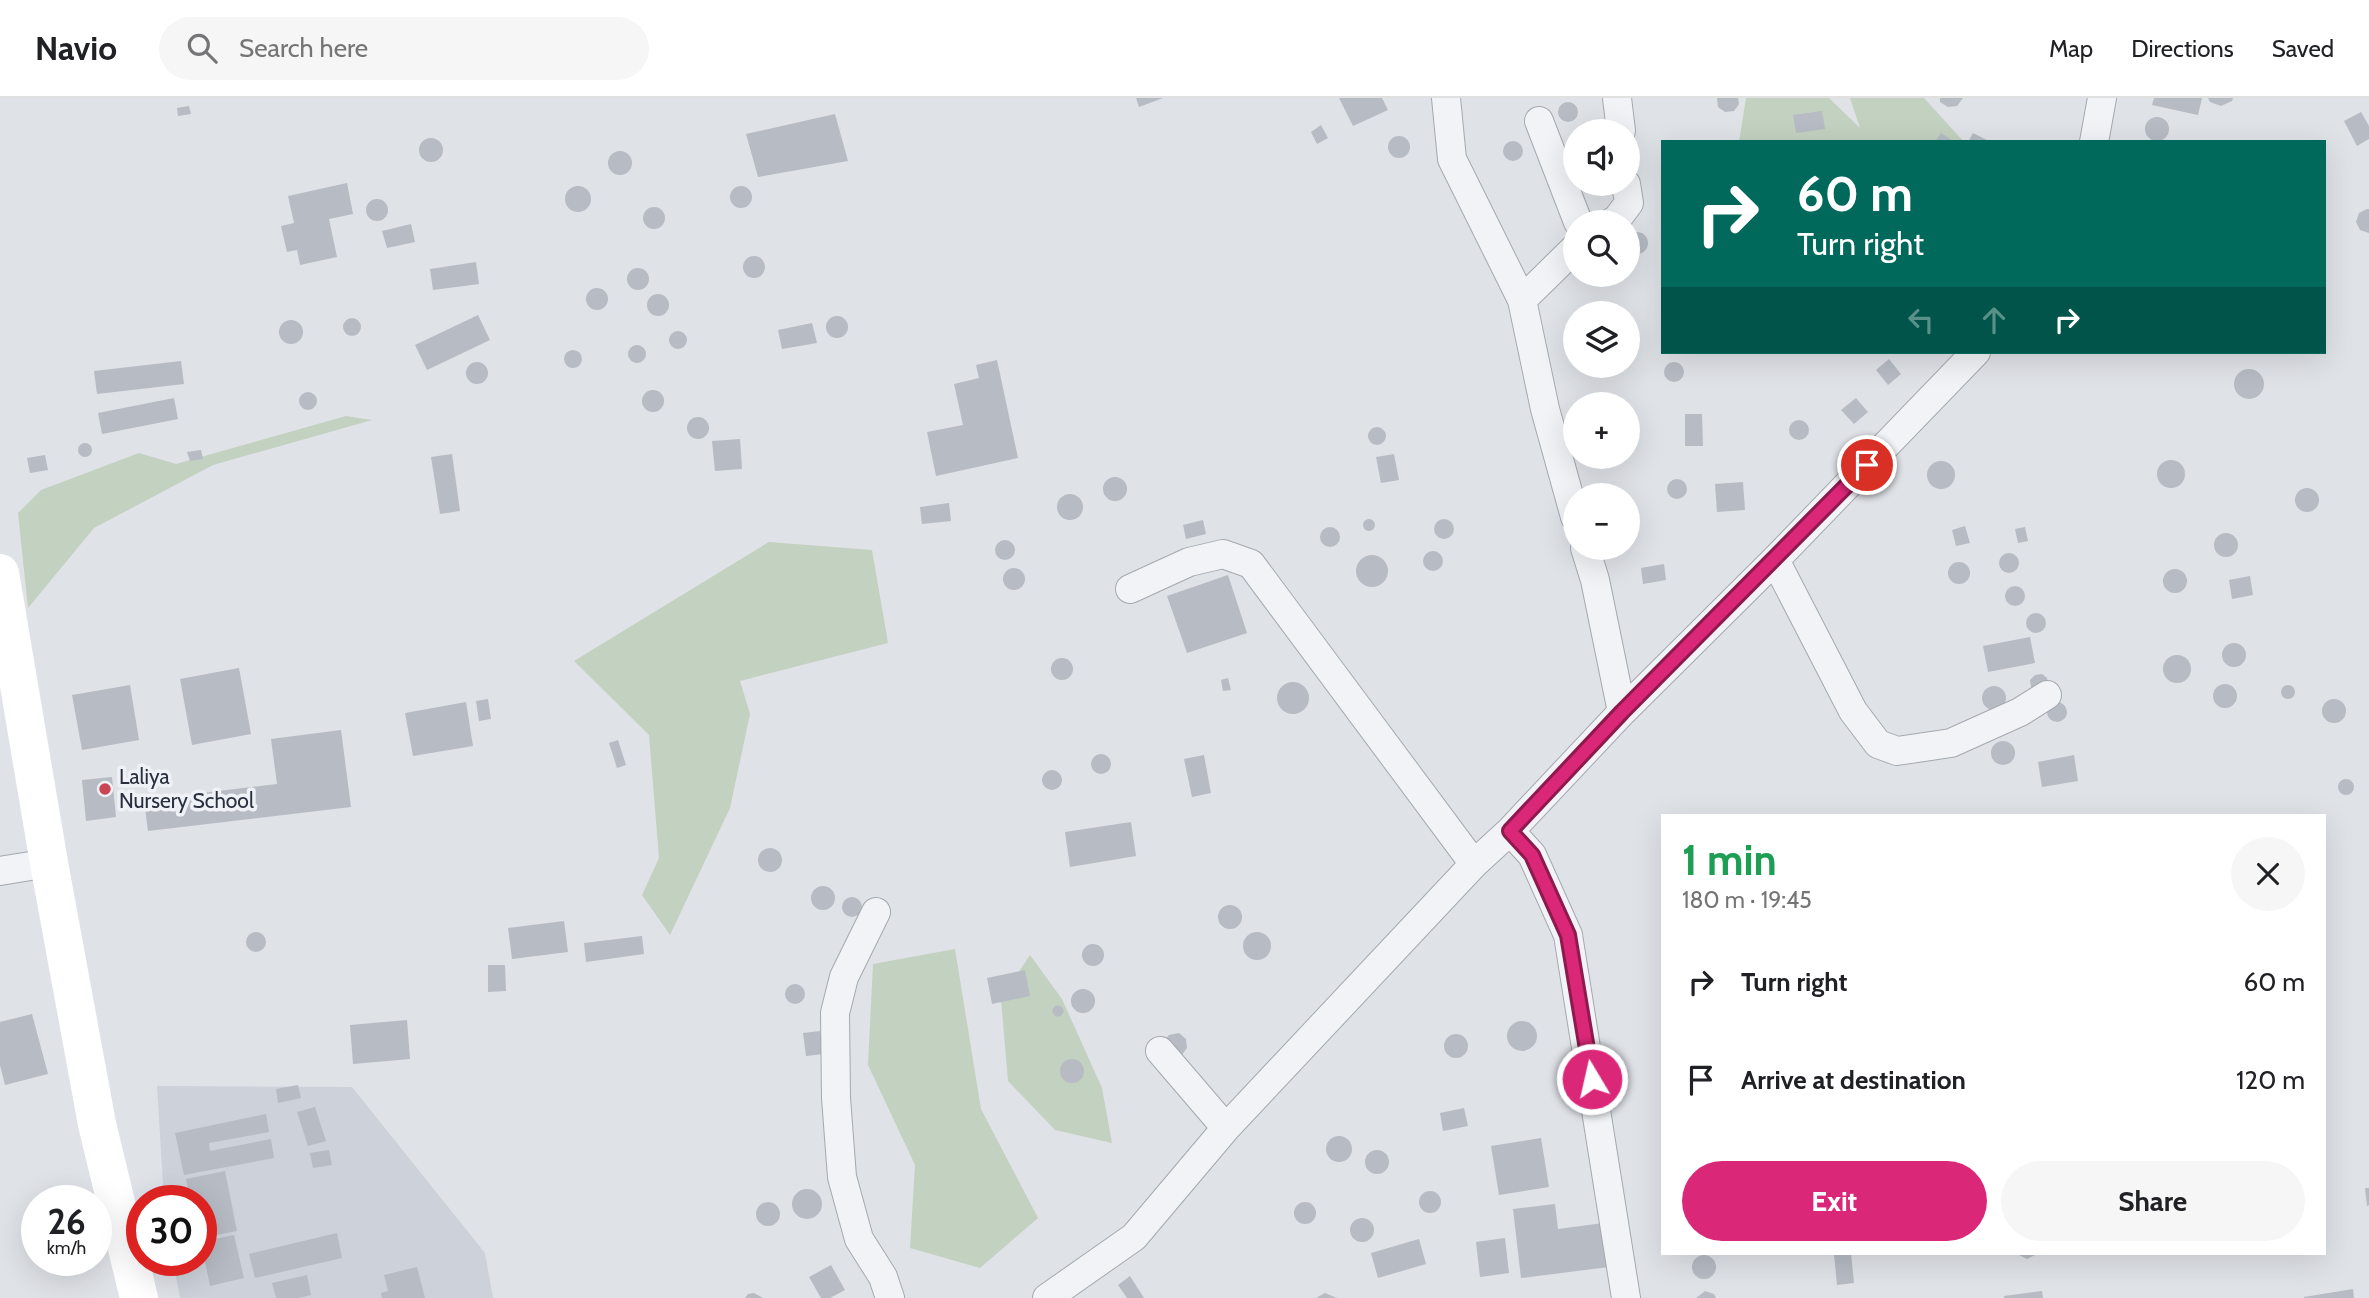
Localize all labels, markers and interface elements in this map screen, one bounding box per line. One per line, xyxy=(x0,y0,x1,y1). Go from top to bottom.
search box xyxy=(159,17,649,80)
text: Navio xyxy=(35,28,117,68)
icon: search xyxy=(183,29,221,67)
text: Search here xyxy=(239,32,368,64)
text: Map xyxy=(2049,34,2093,63)
text: Directions xyxy=(2131,34,2234,63)
text: Saved xyxy=(2272,34,2334,63)
map controls xyxy=(1563,119,1640,560)
button: sound xyxy=(1563,119,1640,196)
text: 60 m xyxy=(1797,164,1913,223)
icon: right xyxy=(1682,168,1773,259)
button: search xyxy=(1563,210,1640,287)
text: Turn right xyxy=(1797,224,1924,263)
button: layers xyxy=(1563,301,1640,378)
icon: left xyxy=(1902,301,1940,339)
icon: ahead xyxy=(1975,301,2013,339)
icon: right xyxy=(2048,301,2086,339)
button: + xyxy=(1563,392,1640,469)
pin xyxy=(1837,435,1897,495)
icon: arrive xyxy=(1848,446,1886,484)
button: − xyxy=(1563,483,1640,560)
place label: Laliya Nursery School xyxy=(119,764,254,813)
marker: Laliya Nursery School xyxy=(97,781,113,797)
text: 1 min xyxy=(1682,834,1777,886)
button: close xyxy=(2231,837,2305,911)
text: 180 m · 19:45 xyxy=(1682,886,1812,914)
icon: right xyxy=(1682,963,1720,1001)
text: Turn right xyxy=(1741,966,1847,998)
text: 60 m xyxy=(2243,966,2305,998)
position arrow xyxy=(1555,1042,1629,1116)
icon: arrive xyxy=(1682,1061,1720,1099)
text: Arrive at destination xyxy=(1741,1064,1966,1096)
text: 120 m xyxy=(2236,1064,2305,1096)
button: Exit xyxy=(1682,1161,1987,1241)
button: Share xyxy=(2001,1161,2305,1241)
speed limit sign: 30 xyxy=(126,1185,217,1276)
text: 26 xyxy=(47,1200,86,1243)
text: km/h xyxy=(47,1237,86,1259)

